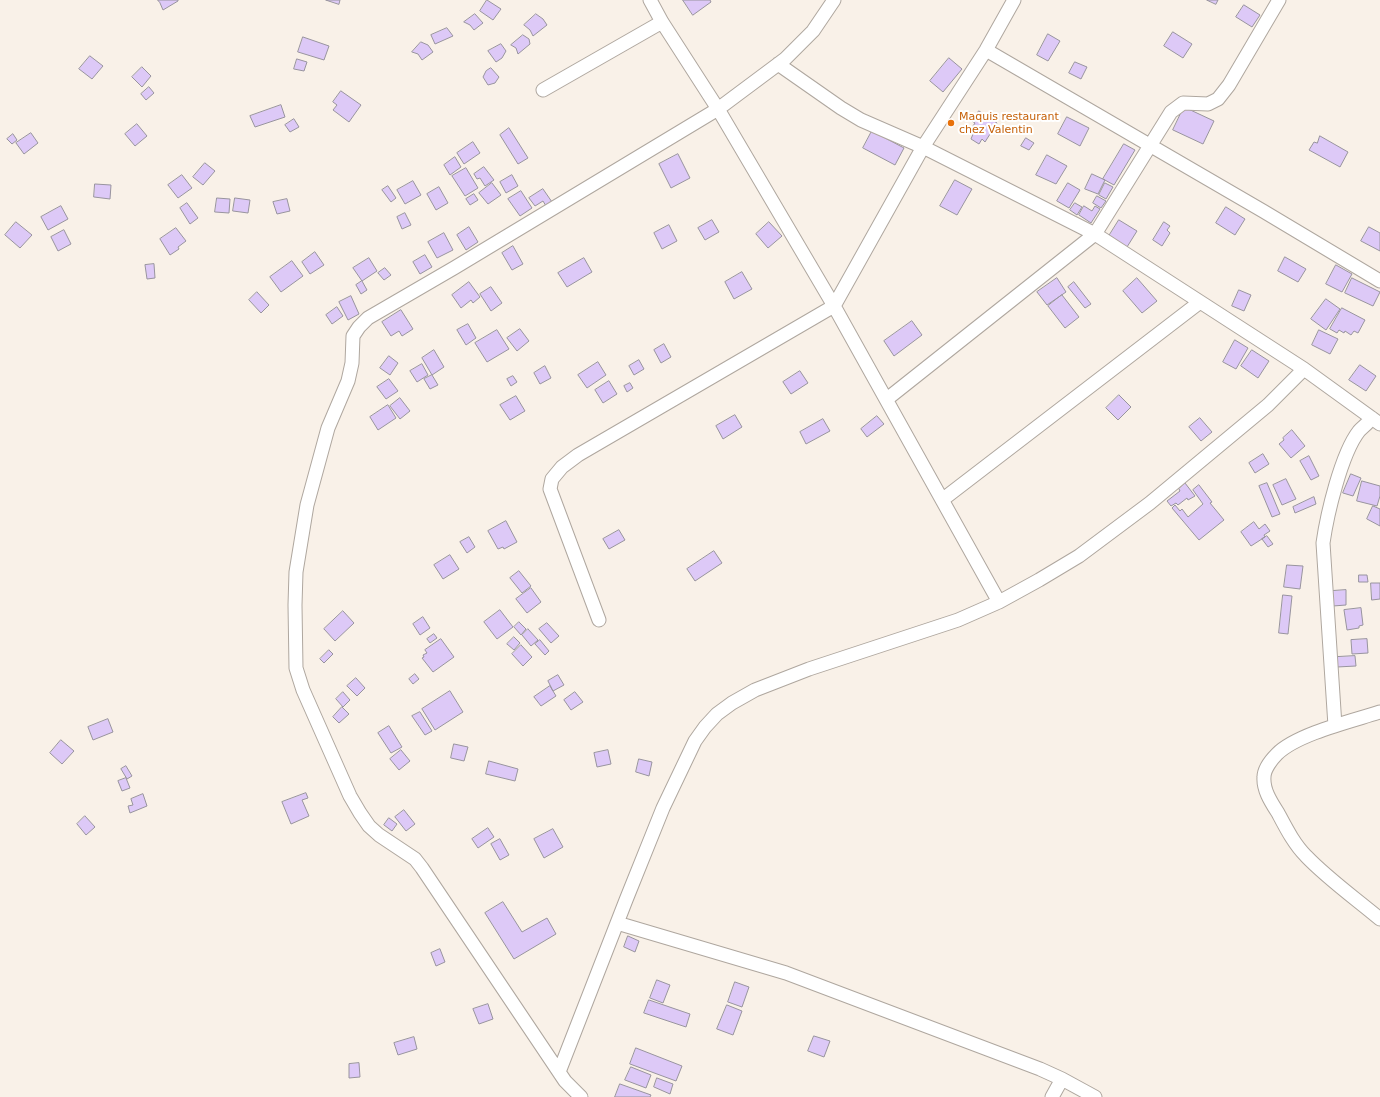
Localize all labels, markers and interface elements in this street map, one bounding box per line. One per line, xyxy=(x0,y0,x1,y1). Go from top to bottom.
place label: Maquis restaurant chez Valentin xyxy=(959,110,1059,136)
marker: Maquis restaurant chez Valentin xyxy=(946,118,956,128)

